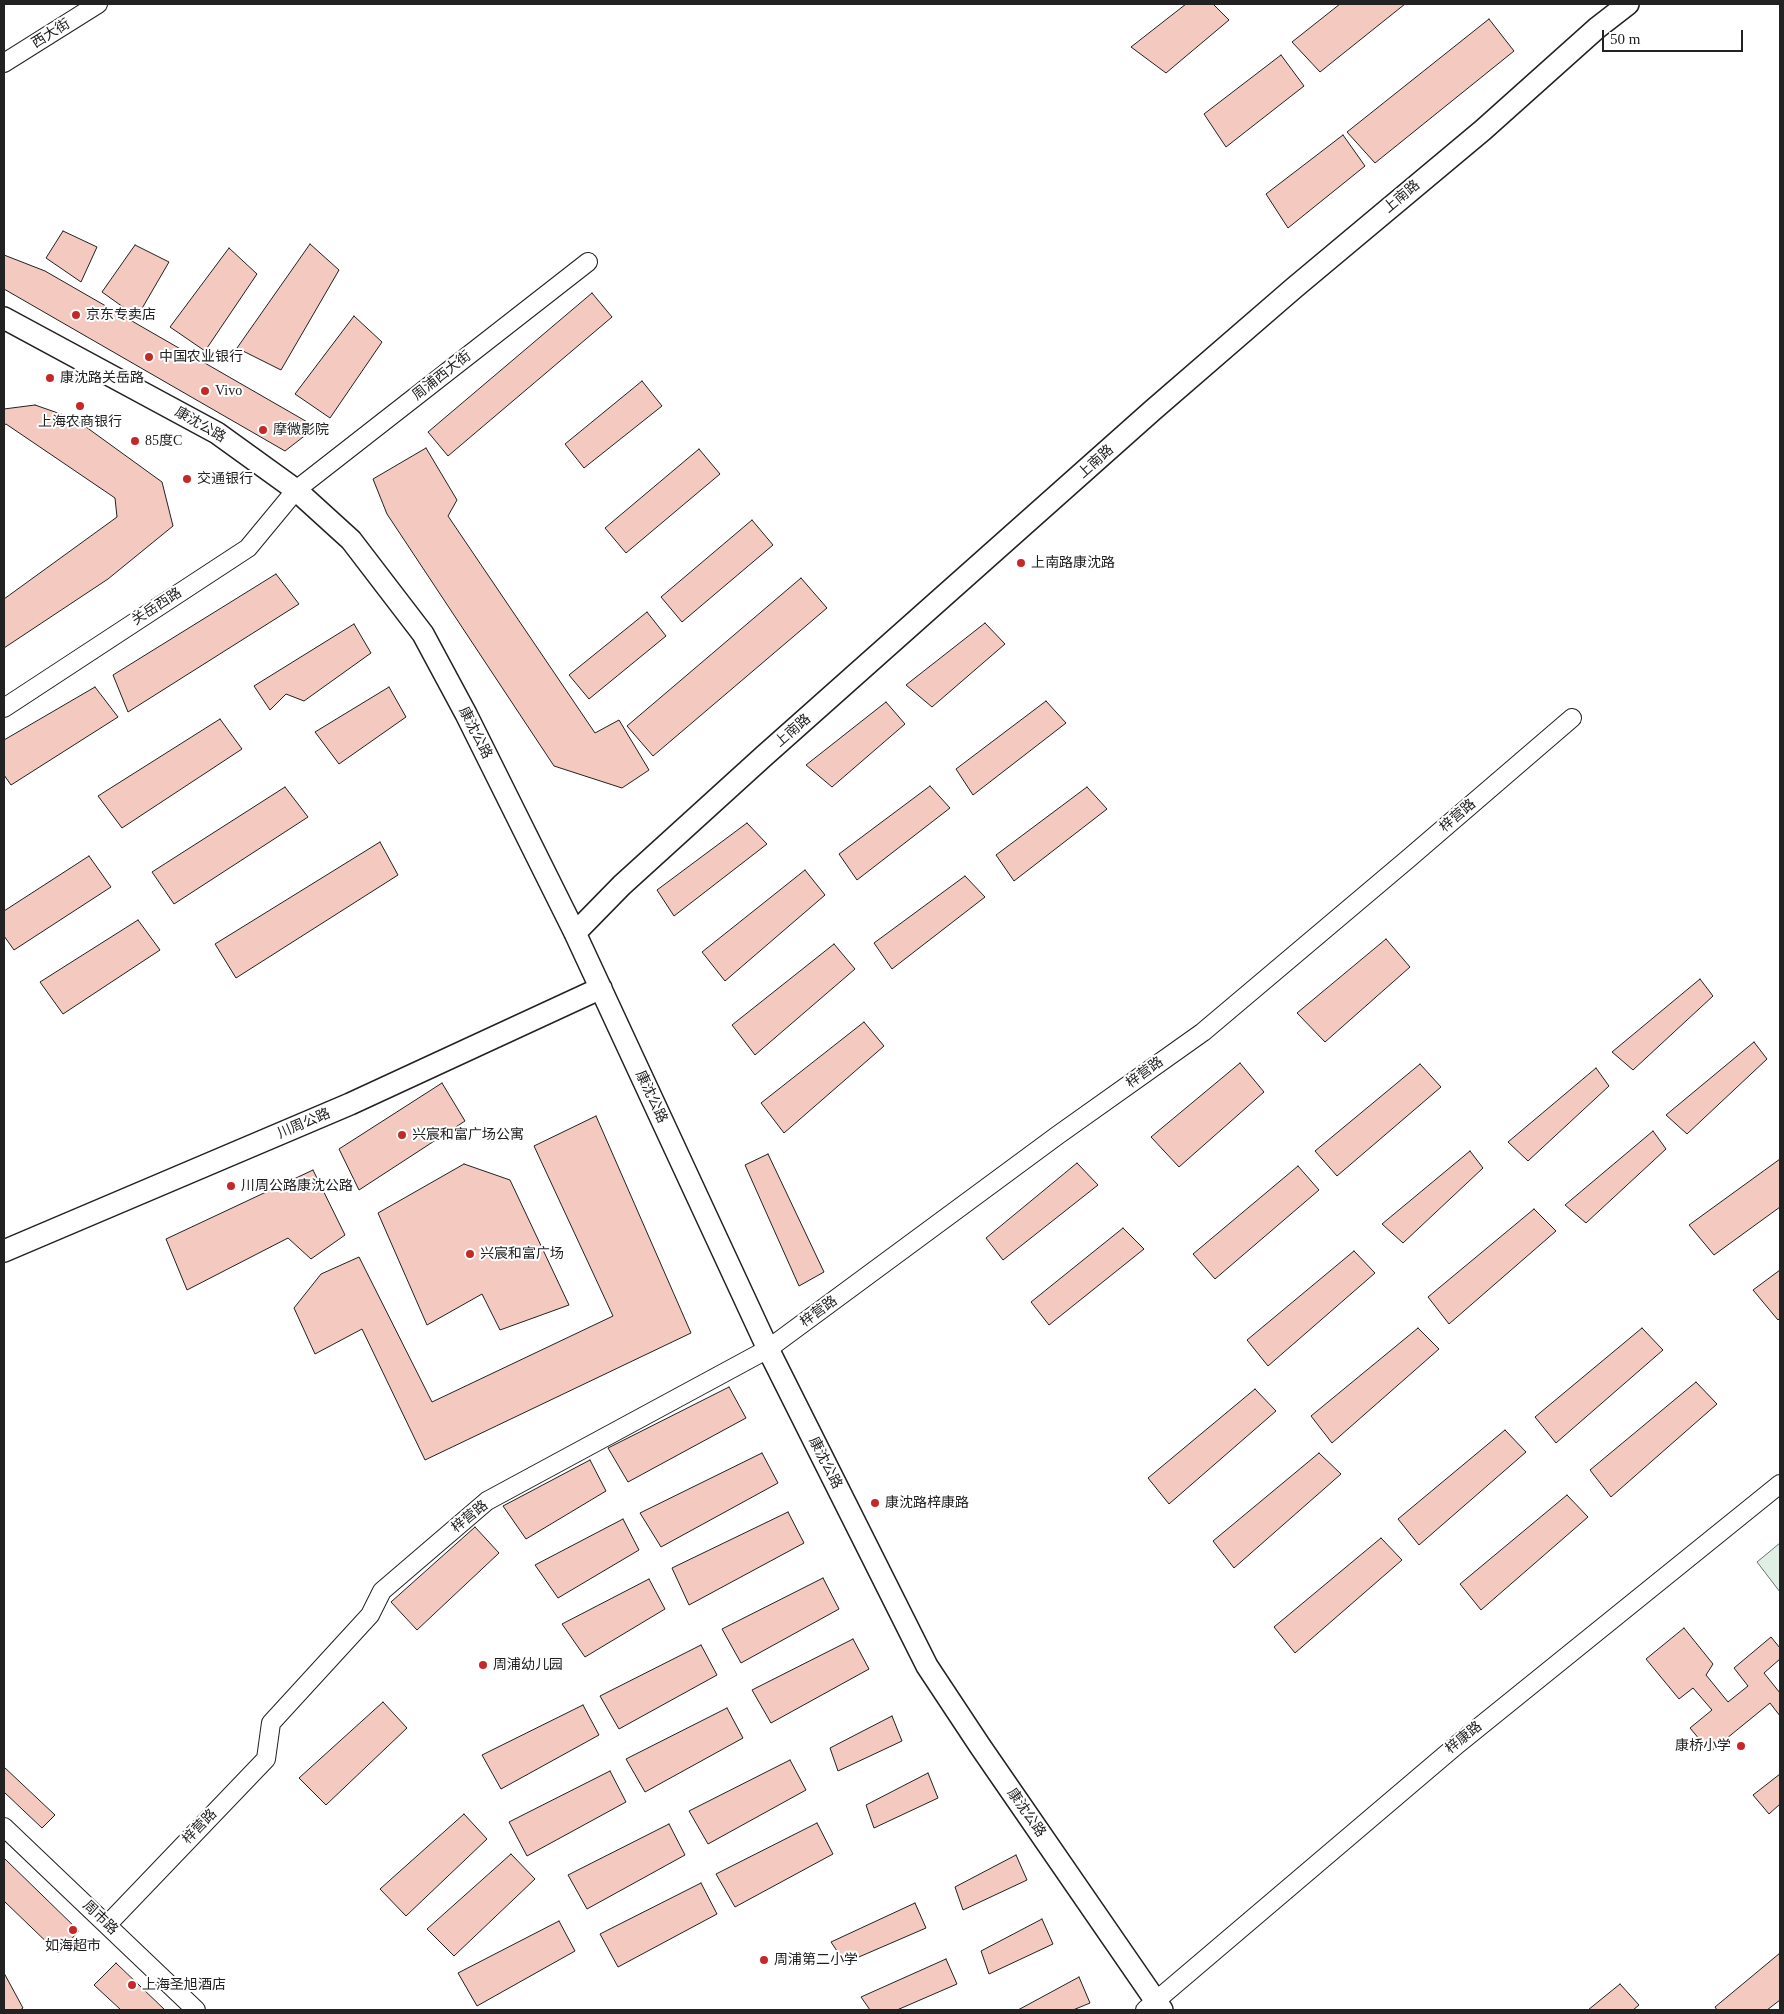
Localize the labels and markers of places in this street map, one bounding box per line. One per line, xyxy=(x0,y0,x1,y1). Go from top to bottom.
place label: 京东专卖店 xyxy=(86,307,156,323)
marker: 京东专卖店 xyxy=(70,309,82,321)
place label: 中国农业银行 xyxy=(159,349,243,365)
marker: 中国农业银行 xyxy=(143,351,155,363)
place label: 康沈路关岳路 xyxy=(60,370,144,386)
marker: 康沈路关岳路 xyxy=(44,372,56,384)
place label: Vivo xyxy=(215,383,242,399)
marker: Vivo xyxy=(199,385,211,397)
marker: 上海农商银行 xyxy=(74,400,86,412)
place label: 上海农商银行 xyxy=(38,414,122,430)
place label: 摩微影院 xyxy=(273,422,329,438)
marker: 摩微影院 xyxy=(257,424,269,436)
place label: 85度C xyxy=(145,433,182,449)
marker: 85度C xyxy=(129,435,141,447)
place label: 交通银行 xyxy=(197,471,253,487)
marker: 交通银行 xyxy=(181,473,193,485)
place label: 上南路康沈路 xyxy=(1031,555,1115,571)
marker: 上南路康沈路 xyxy=(1015,557,1027,569)
place label: 兴宸和富广场公寓 xyxy=(412,1127,524,1143)
marker: 兴宸和富广场公寓 xyxy=(396,1129,408,1141)
place label: 川周公路康沈公路 xyxy=(241,1178,353,1194)
marker: 川周公路康沈公路 xyxy=(225,1180,237,1192)
place label: 兴宸和富广场 xyxy=(480,1246,564,1262)
marker: 兴宸和富广场 xyxy=(464,1248,476,1260)
place label: 康沈路梓康路 xyxy=(885,1495,969,1511)
marker: 康沈路梓康路 xyxy=(869,1497,881,1509)
place label: 周浦幼儿园 xyxy=(493,1657,563,1673)
marker: 周浦幼儿园 xyxy=(477,1659,489,1671)
place label: 康桥小学 xyxy=(1675,1738,1731,1754)
marker: 康桥小学 xyxy=(1735,1740,1747,1752)
marker: 如海超市 xyxy=(67,1924,79,1936)
place label: 如海超市 xyxy=(45,1938,101,1954)
place label: 周浦第二小学 xyxy=(774,1952,858,1968)
marker: 周浦第二小学 xyxy=(758,1954,770,1966)
place label: 上海圣旭酒店 xyxy=(142,1977,226,1993)
marker: 上海圣旭酒店 xyxy=(126,1979,138,1991)

